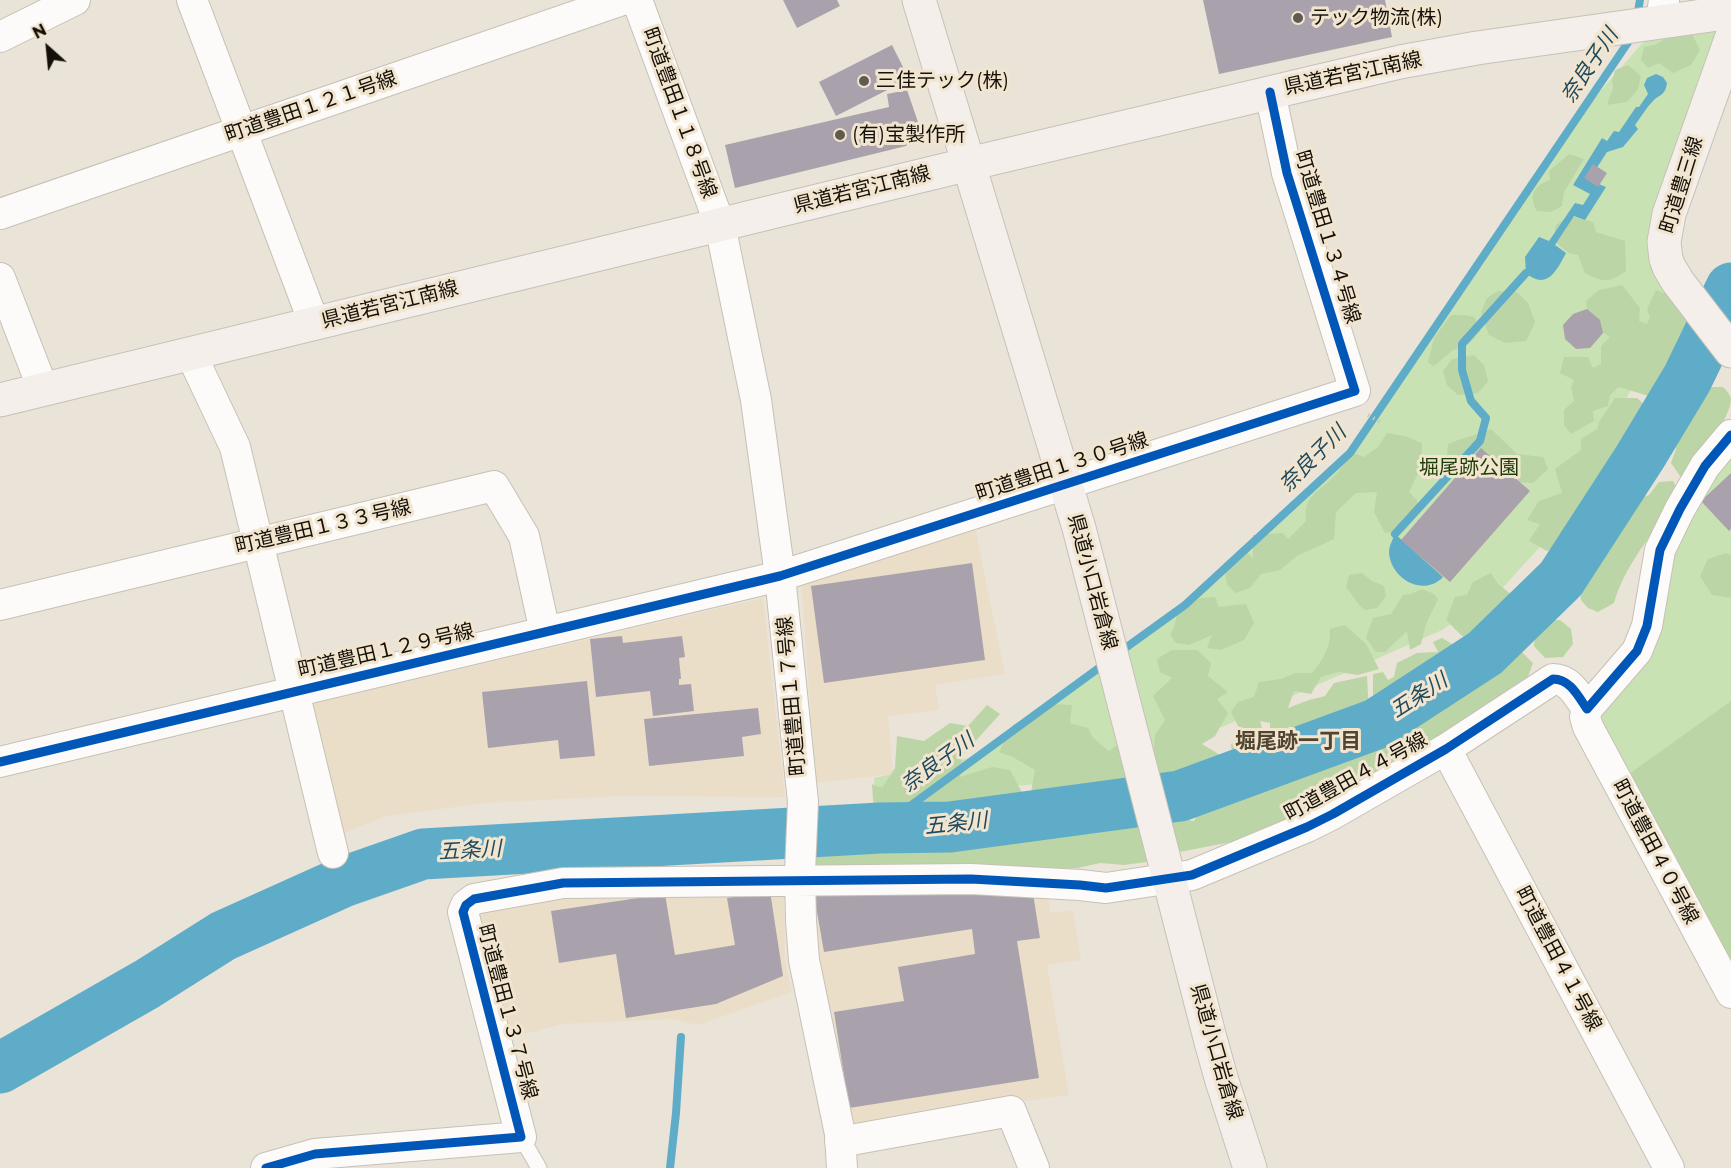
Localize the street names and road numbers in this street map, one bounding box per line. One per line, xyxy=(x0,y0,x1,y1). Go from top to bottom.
street label: 町道豊田１１８号線 xyxy=(637,24,721,202)
street label: 県道若宮江南線 xyxy=(1282,48,1424,100)
street label: 町道豊田１２１号線 xyxy=(222,66,400,148)
street label: 町道豊三線 xyxy=(1656,134,1708,236)
street label: 町道豊田１３４号線 xyxy=(1289,147,1365,327)
street label: 県道若宮江南線 xyxy=(791,161,933,219)
street label: 県道若宮江南線 xyxy=(319,276,461,334)
street label: 町道豊田１３０号線 xyxy=(973,428,1151,506)
street label: 町道豊田１３３号線 xyxy=(233,495,413,559)
street label: 県道小口岩倉線 xyxy=(1062,511,1122,653)
street label: 町道豊田１７号線 xyxy=(773,615,811,777)
street label: 町道豊田１２９号線 xyxy=(296,619,476,683)
street label: 町道豊田４４号線 xyxy=(1280,728,1432,826)
street label: 町道豊田４０号線 xyxy=(1607,776,1703,928)
street label: 町道豊田４１号線 xyxy=(1510,883,1606,1035)
street label: 町道豊田１３７号線 xyxy=(472,922,542,1102)
street label: 県道小口岩倉線 xyxy=(1185,981,1247,1123)

